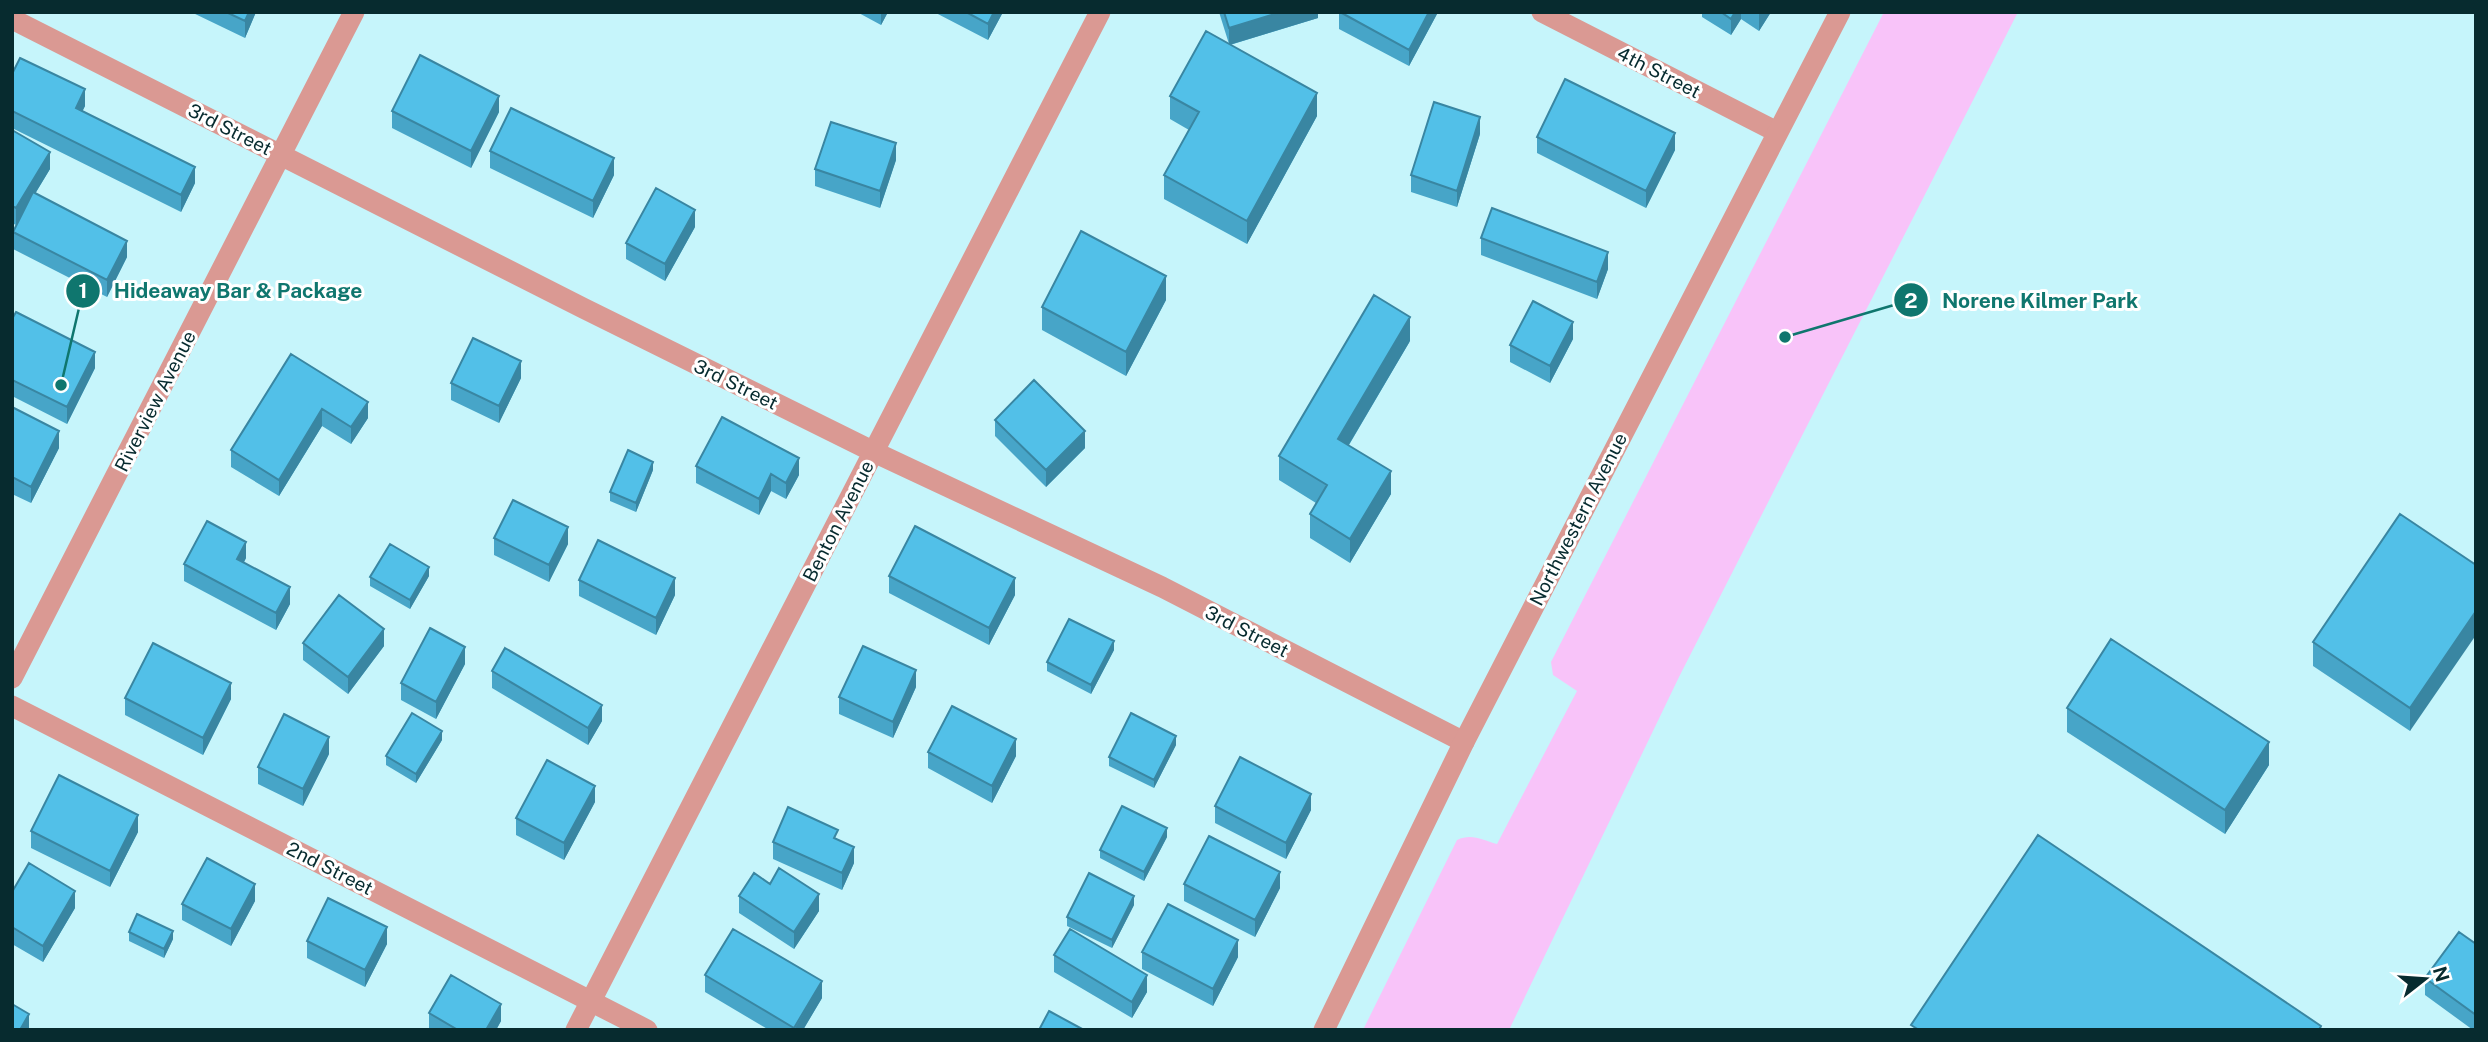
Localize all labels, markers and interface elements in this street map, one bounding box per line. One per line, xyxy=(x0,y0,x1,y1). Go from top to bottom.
street label: 4th Street xyxy=(1614,42,1704,102)
street label: 3rd Street xyxy=(185,99,275,159)
callout: Hideaway Bar & Package xyxy=(65,270,377,312)
text: 1 xyxy=(79,278,88,303)
text: Hideaway Bar & Package xyxy=(114,278,362,303)
callout: Norene Kilmer Park xyxy=(1893,279,2153,321)
text: 2 xyxy=(1904,288,1918,313)
text: Norene Kilmer Park xyxy=(1942,288,2138,313)
street label: Riverview Avenue xyxy=(110,327,200,475)
street label: 3rd Street xyxy=(690,354,782,414)
street label: Northwestern Avenue xyxy=(1525,429,1631,609)
street label: Benton Avenue xyxy=(798,457,878,585)
street label: 3rd Street xyxy=(1202,601,1292,661)
street label: 2nd Street xyxy=(283,837,377,899)
north arrow xyxy=(2390,944,2460,1014)
text: N xyxy=(2429,964,2454,984)

